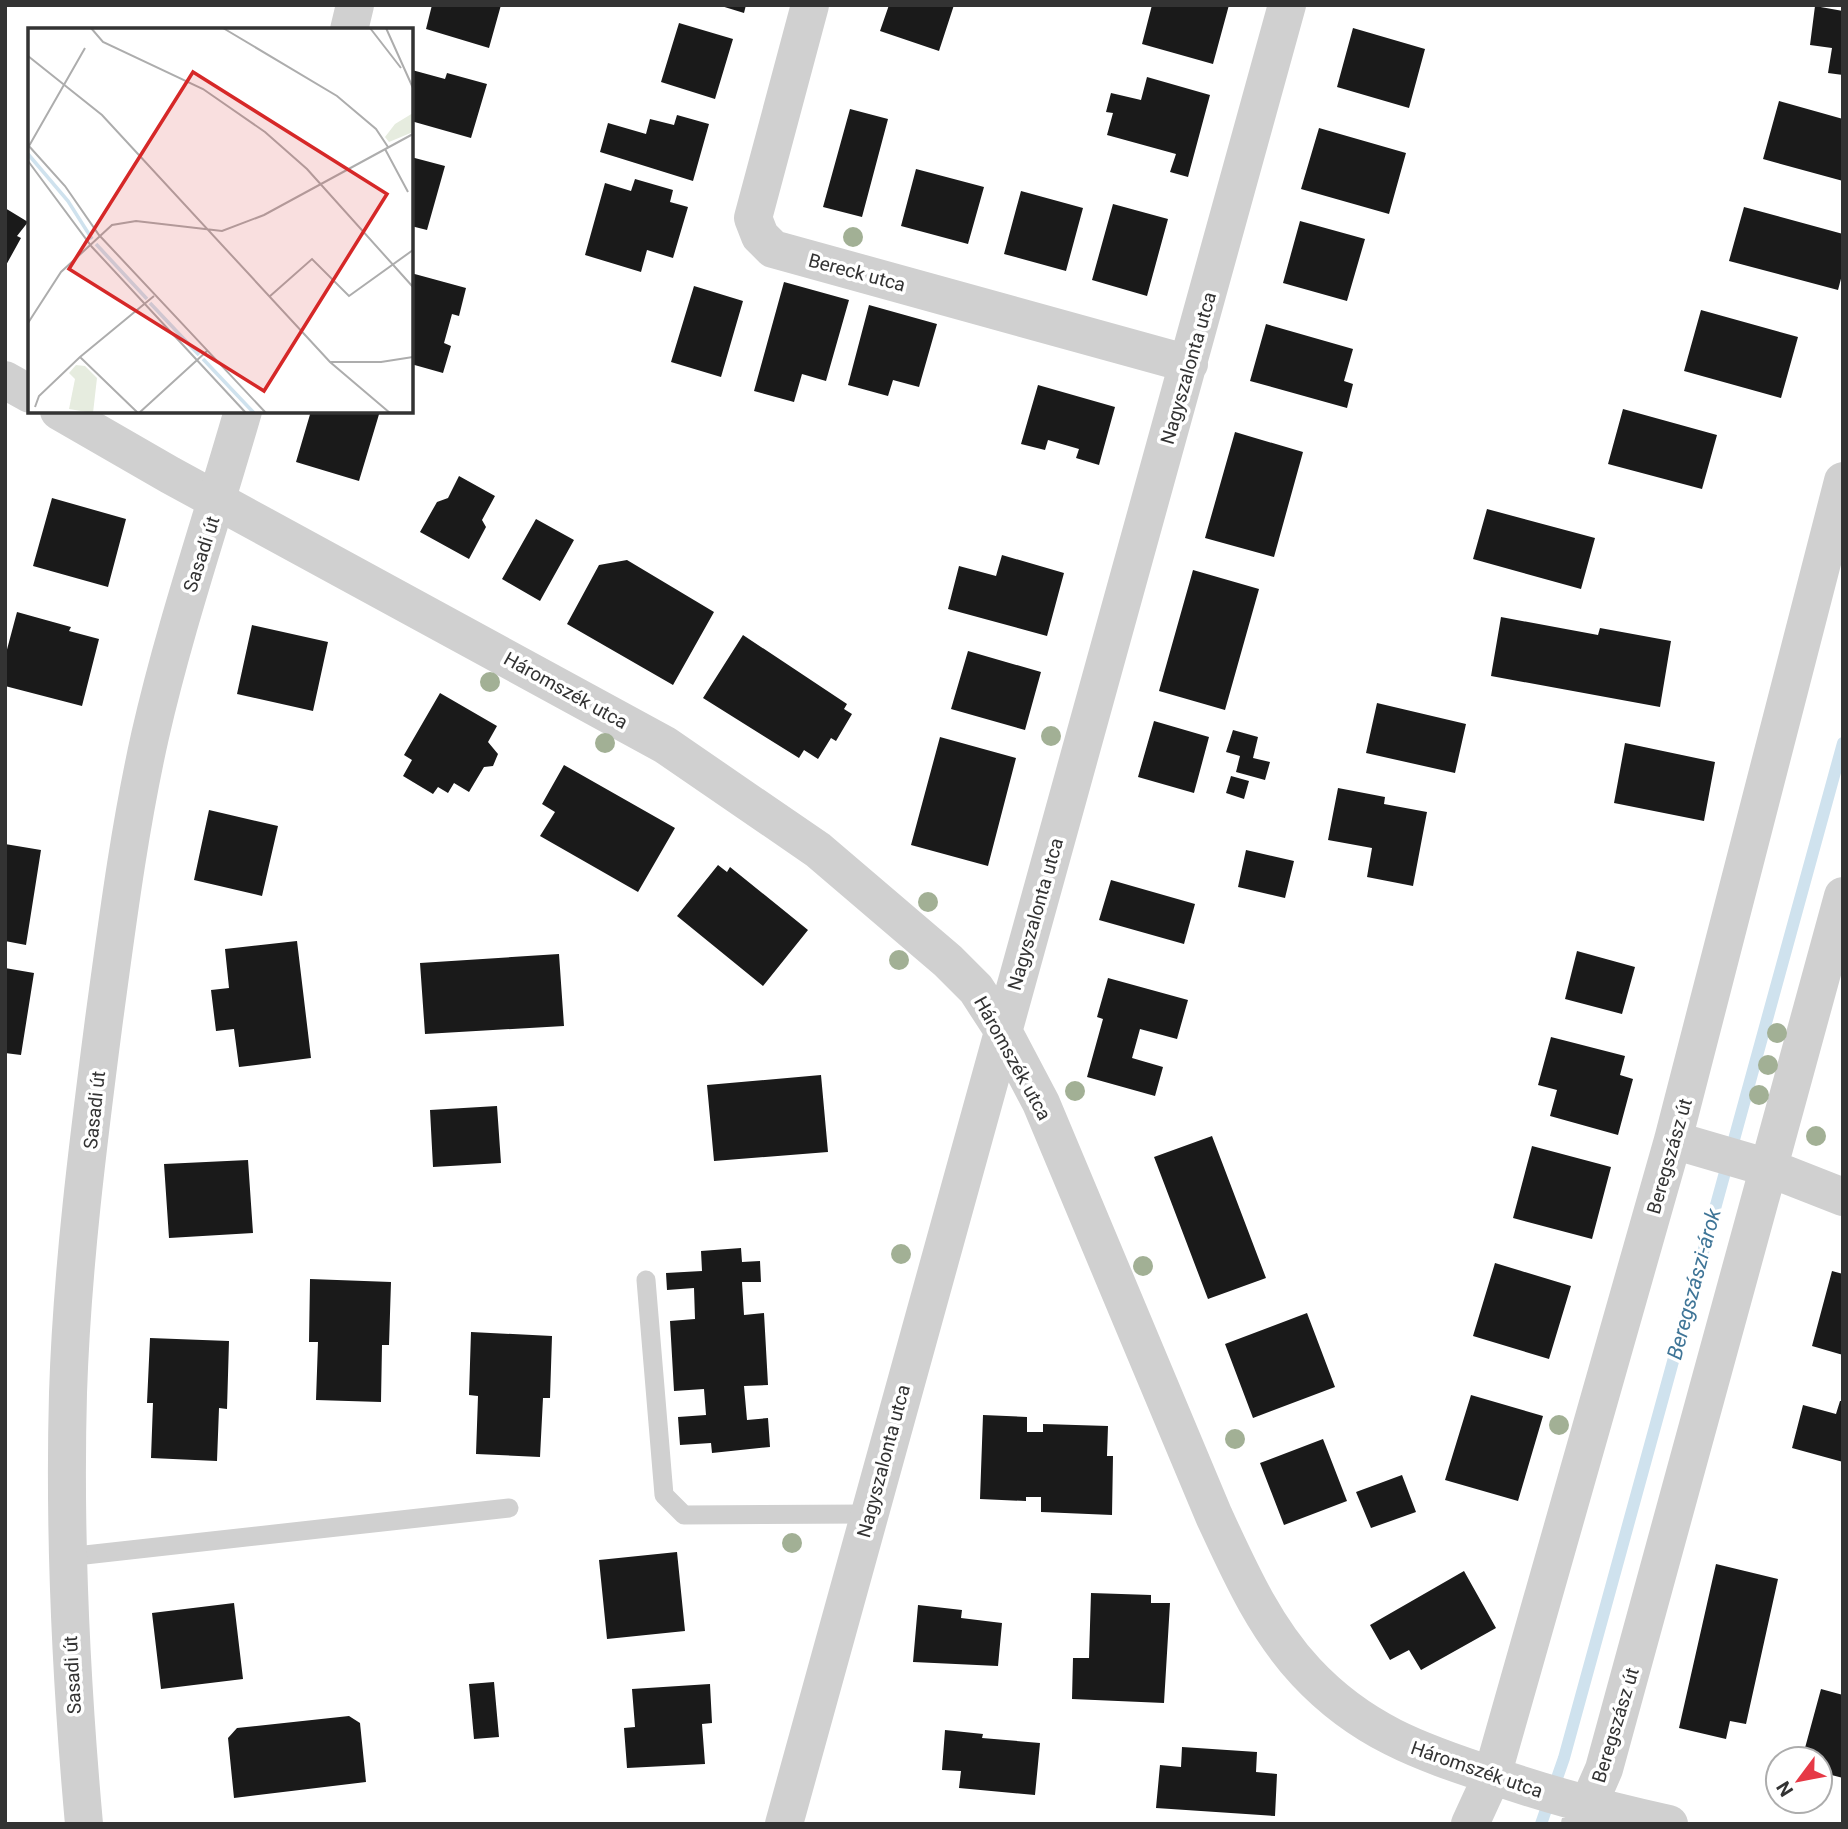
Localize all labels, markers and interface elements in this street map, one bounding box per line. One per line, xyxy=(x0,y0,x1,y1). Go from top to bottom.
inset map xyxy=(28,28,413,413)
street label: Bereck utca xyxy=(806,248,908,296)
street label: Nagyszalonta utca xyxy=(1156,289,1221,447)
street label: Sasadi út xyxy=(178,513,225,595)
street label: Háromszék utca xyxy=(500,647,632,734)
street label: Nagyszalonta utca xyxy=(1003,835,1068,993)
street label: Háromszék utca xyxy=(969,992,1056,1124)
street label: Sasadi út xyxy=(79,1070,110,1150)
street label: Beregszász út xyxy=(1642,1096,1697,1217)
water label: Beregszászi-árok xyxy=(1662,1205,1726,1362)
street label: Nagyszalonta utca xyxy=(852,1382,915,1540)
street label: Sasadi út xyxy=(59,1635,86,1715)
street label: Beregszász út xyxy=(1587,1665,1644,1785)
street label: Háromszék utca xyxy=(1408,1736,1546,1803)
north arrow xyxy=(1764,1745,1834,1815)
text: N xyxy=(1772,1777,1798,1801)

